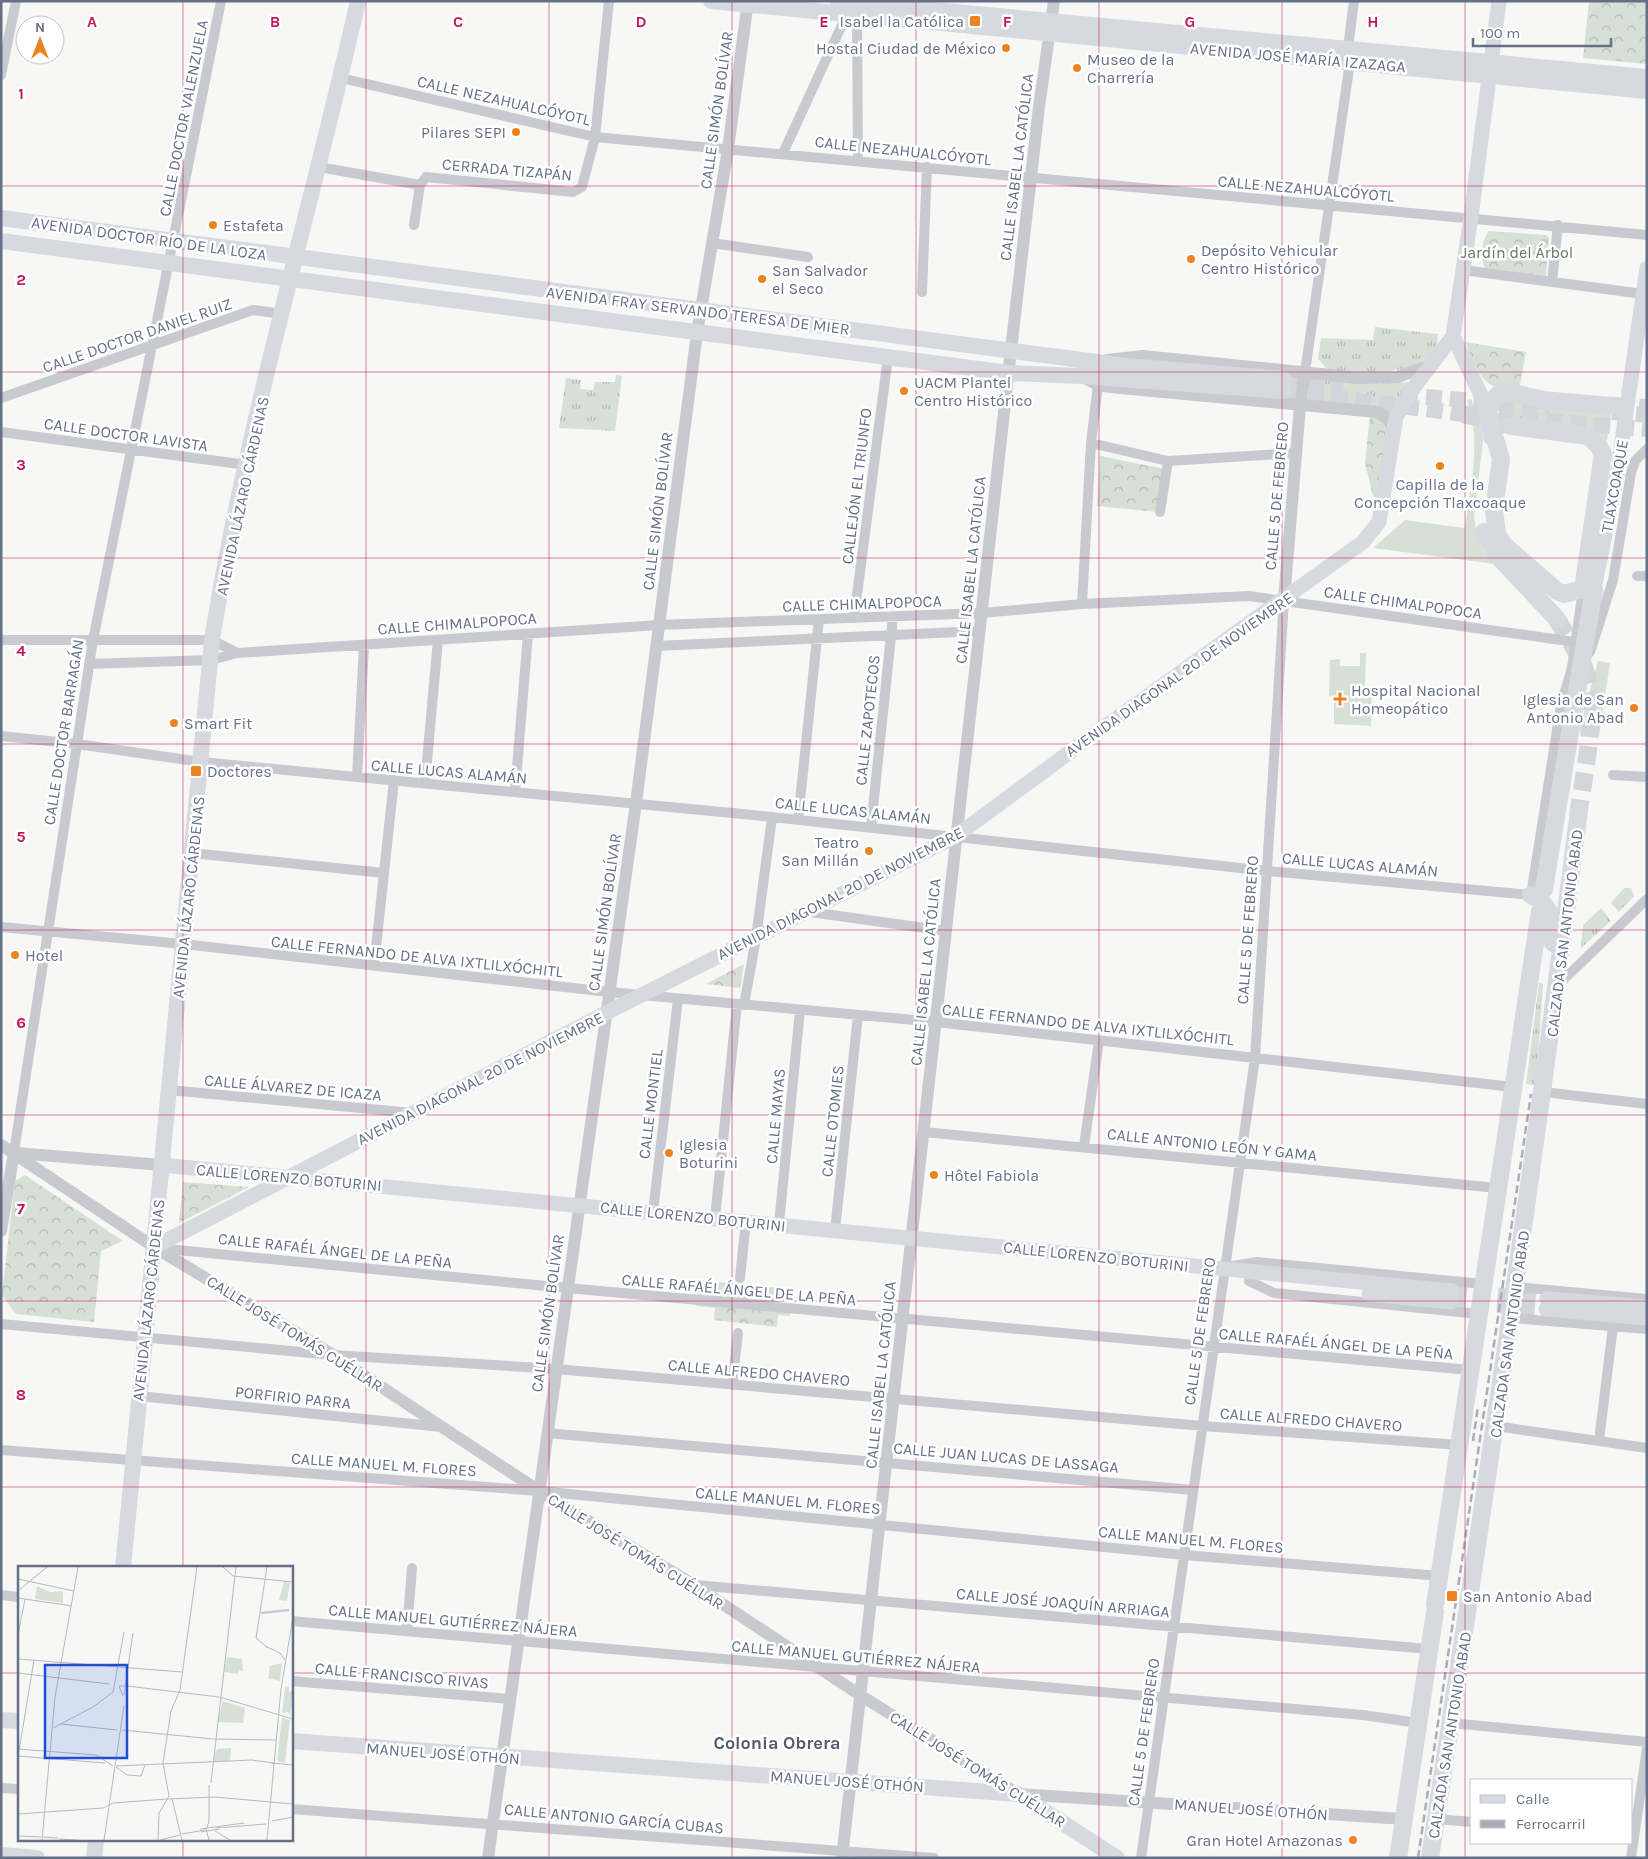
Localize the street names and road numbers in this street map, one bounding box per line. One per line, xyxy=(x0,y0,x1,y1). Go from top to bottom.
street label: CALLE DOCTOR VALENZUELA xyxy=(155,18,212,218)
street label: CALLE SIMÓN BOLÍVAR xyxy=(696,30,737,190)
street label: AVENIDA JOSÉ MARÍA IZAZAGA xyxy=(1189,39,1407,76)
street label: CALLE NEZAHUALCÓYOTL xyxy=(415,71,593,130)
street label: CALLE ISABEL LA CATÓLICA xyxy=(996,72,1037,262)
street label: CALLE NEZAHUALCÓYOTL xyxy=(814,132,993,169)
street label: CERRADA TIZAPÁN xyxy=(441,154,573,185)
street label: CALLE NEZAHUALCÓYOTL xyxy=(1217,171,1396,206)
street label: AVENIDA DOCTOR RÍO DE LA LOZA xyxy=(30,213,268,264)
street label: AVENIDA FRAY SERVANDO TERESA DE MIER xyxy=(545,282,851,339)
street label: CALLE DOCTOR DANIEL RUIZ xyxy=(40,294,234,377)
street label: AVENIDA LÁZARO CÁRDENAS xyxy=(212,395,273,597)
street label: CALLEJÓN EL TRIUNFO xyxy=(837,407,876,565)
street label: CALLE DOCTOR LAVISTA xyxy=(43,414,209,455)
street label: CALLE 5 DE FEBRERO xyxy=(1261,421,1292,571)
street label: CALLE SIMÓN BOLÍVAR xyxy=(638,431,677,591)
street label: TLAXCOAQUE xyxy=(1597,438,1632,534)
street label: CALLE ISABEL LA CATÓLICA xyxy=(951,475,990,665)
street label: CALLE CHIMALPOPOCA xyxy=(1323,582,1483,623)
street label: AVENIDA DIAGONAL 20 DE NOVIEMBRE xyxy=(1062,588,1297,761)
street label: CALLE CHIMALPOPOCA xyxy=(782,591,942,616)
street label: CALLE CHIMALPOPOCA xyxy=(377,608,537,639)
street label: CALLE DOCTOR BARRAGÁN xyxy=(39,638,88,826)
street label: CALLE ZAPOTECOS xyxy=(851,654,884,786)
street label: CALLE LUCAS ALAMÁN xyxy=(370,755,528,788)
street label: CALLE LUCAS ALAMÁN xyxy=(774,793,932,828)
street label: AVENIDA LÁZARO CÁRDENAS xyxy=(168,795,209,999)
street label: AVENIDA DIAGONAL 20 DE NOVIEMBRE xyxy=(714,823,967,964)
street label: CALZADA SAN ANTONIO ABAD xyxy=(1542,828,1587,1038)
street label: CALLE SIMÓN BOLÍVAR xyxy=(584,832,625,992)
street label: CALLE LUCAS ALAMÁN xyxy=(1281,848,1439,881)
street label: CALLE 5 DE FEBRERO xyxy=(1233,855,1262,1005)
street label: CALLE ISABEL LA CATÓLICA xyxy=(906,877,945,1067)
street label: CALLE FERNANDO DE ALVA IXTLILXÓCHITL xyxy=(270,932,564,981)
street label: CALLE FERNANDO DE ALVA IXTLILXÓCHITL xyxy=(941,1000,1235,1049)
street label: AVENIDA DIAGONAL 20 DE NOVIEMBRE xyxy=(354,1008,607,1149)
street label: CALLE MONTIEL xyxy=(634,1048,667,1160)
street label: CALLE OTOMIES xyxy=(817,1064,848,1178)
street label: CALLE MAYAS xyxy=(762,1068,789,1165)
street label: CALLE ÁLVAREZ DE ICAZA xyxy=(203,1070,382,1105)
street label: CALLE ANTONIO LEÓN Y GAMA xyxy=(1106,1124,1318,1165)
street label: CALLE LORENZO BOTURINI xyxy=(195,1160,383,1195)
street label: CALLE LORENZO BOTURINI xyxy=(599,1197,787,1236)
street label: AVENIDA LÁZARO CÁRDENAS xyxy=(128,1198,169,1402)
street label: CALLE RAFAÉL ÁNGEL DE LA PEÑA xyxy=(217,1229,453,1272)
street label: CALZADA SAN ANTONIO ABAD xyxy=(1486,1229,1533,1439)
street label: CALLE SIMÓN BOLÍVAR xyxy=(527,1233,568,1393)
street label: CALLE LORENZO BOTURINI xyxy=(1002,1237,1190,1276)
street label: CALLE 5 DE FEBRERO xyxy=(1180,1256,1219,1406)
street label: CALLE RAFAÉL ÁNGEL DE LA PEÑA xyxy=(621,1270,857,1309)
street label: CALLE JOSÉ TOMÁS CUÉLLAR xyxy=(203,1271,386,1395)
street label: CALLE ISABEL LA CATÓLICA xyxy=(861,1280,900,1470)
street label: CALLE RAFAÉL ÁNGEL DE LA PEÑA xyxy=(1218,1324,1454,1363)
street label: CALLE ALFREDO CHAVERO xyxy=(667,1355,851,1390)
street label: PORFIRIO PARRA xyxy=(234,1382,352,1413)
street label: CALLE ALFREDO CHAVERO xyxy=(1219,1404,1403,1435)
street label: CALLE JUAN LUCAS DE LASSAGA xyxy=(893,1438,1119,1477)
street label: CALLE MANUEL M. FLORES xyxy=(291,1449,477,1480)
street label: CALLE MANUEL M. FLORES xyxy=(694,1483,881,1518)
street label: CALLE JOSÉ TOMÁS CUÉLLAR xyxy=(544,1489,727,1613)
street label: CALLE MANUEL M. FLORES xyxy=(1097,1522,1284,1557)
street label: CALLE JOSÉ JOAQUÍN ARRIAGA xyxy=(956,1584,1170,1621)
street label: CALLE MANUEL GUTIÉRREZ NÁJERA xyxy=(328,1600,578,1641)
street label: CALZADA SAN ANTONIO ABAD xyxy=(1424,1630,1475,1840)
street label: CALLE MANUEL GUTIÉRREZ NÁJERA xyxy=(731,1636,981,1677)
street label: CALLE 5 DE FEBRERO xyxy=(1124,1657,1163,1807)
street label: CALLE FRANCISCO RIVAS xyxy=(314,1658,490,1693)
street label: CALLE JOSÉ TOMÁS CUÉLLAR xyxy=(886,1707,1069,1831)
street label: MANUEL JOSÉ OTHÓN xyxy=(366,1739,520,1768)
street label: MANUEL JOSÉ OTHÓN xyxy=(770,1767,924,1796)
street label: MANUEL JOSÉ OTHÓN xyxy=(1174,1795,1328,1824)
street label: CALLE ANTONIO GARCÍA CUBAS xyxy=(503,1799,725,1838)

